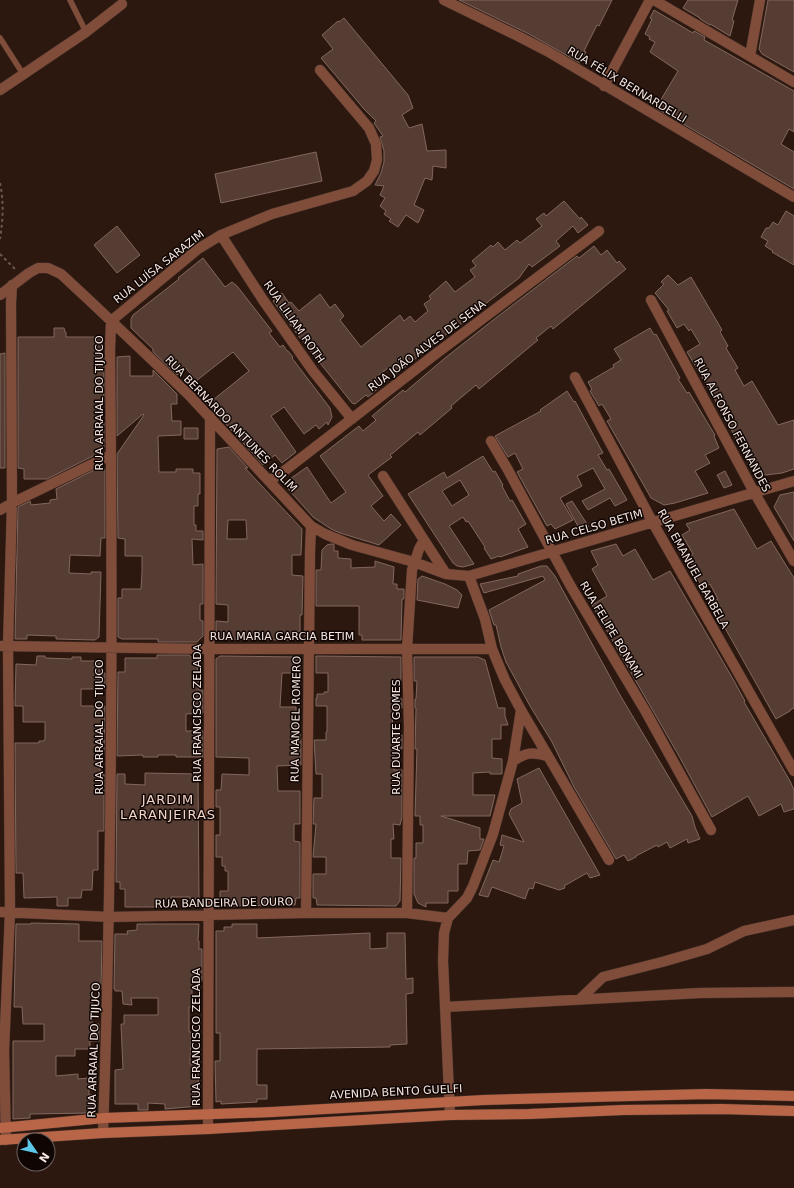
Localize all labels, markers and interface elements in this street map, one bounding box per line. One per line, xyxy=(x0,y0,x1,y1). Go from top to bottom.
street label: RUA FÉLIX BERNARDELLI xyxy=(565,44,689,126)
street label: RUA LUÍSA SARAZIM xyxy=(111,228,207,306)
street label: RUA LILIAM ROTH xyxy=(261,278,327,366)
street label: RUA JOÃO ALVES DE SENA xyxy=(366,297,489,394)
street label: RUA ARRAIAL DO TIJUCO xyxy=(93,335,106,471)
street label: RUA BERNARDO ANTUNES ROLIM xyxy=(162,353,300,495)
street label: RUA ALFONSO FERNANDES xyxy=(691,356,773,494)
street label: RUA CELSO BETIM xyxy=(544,507,644,547)
street label: RUA EMANUEL BARBELA xyxy=(655,507,732,631)
street label: RUA FELIPE BONAMI xyxy=(577,579,645,681)
street label: RUA MARIA GARCIA BETIM xyxy=(210,630,354,643)
street label: RUA FRANCISCO ZELADA xyxy=(191,644,204,782)
street label: RUA MANOEL ROMERO xyxy=(288,655,304,782)
street label: RUA ARRAIAL DO TIJUCO xyxy=(93,659,106,795)
street label: RUA DUARTE GOMES xyxy=(390,679,403,795)
district label: JARDIM LARANJEIRAS xyxy=(120,792,216,822)
street label: RUA BANDEIRA DE OURO xyxy=(154,895,294,911)
street label: RUA FRANCISCO ZELADA xyxy=(190,968,203,1106)
street label: RUA ARRAIAL DO TIJUCO xyxy=(85,982,103,1118)
street label: AVENIDA BENTO GUELFI xyxy=(329,1082,463,1102)
north arrow xyxy=(16,1132,56,1172)
text: N xyxy=(36,1150,52,1165)

